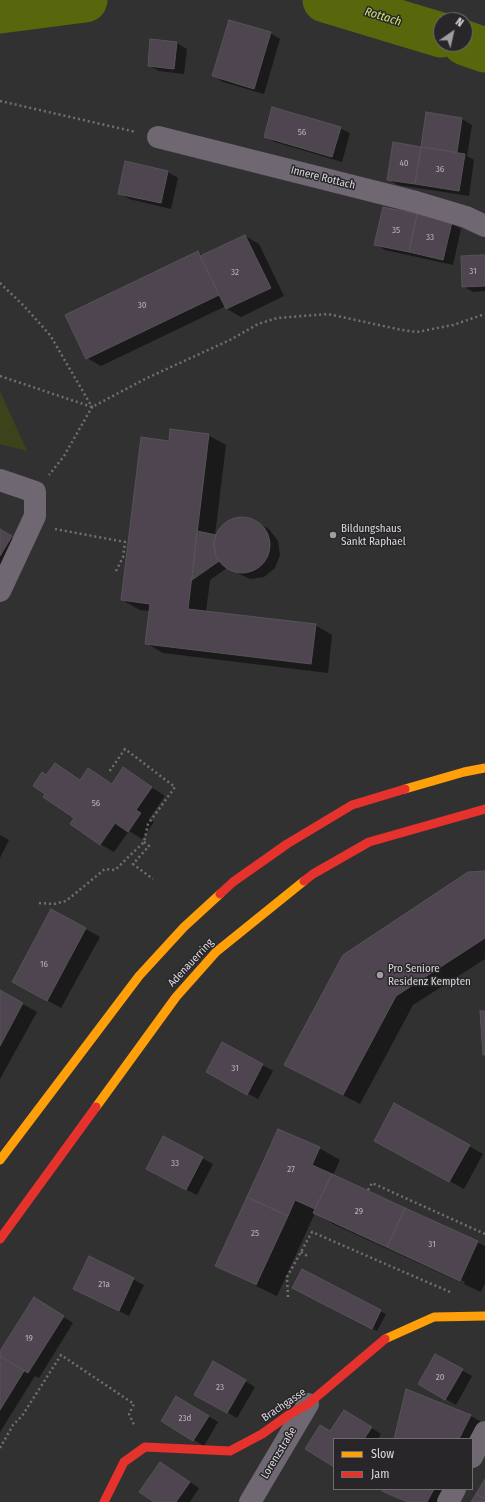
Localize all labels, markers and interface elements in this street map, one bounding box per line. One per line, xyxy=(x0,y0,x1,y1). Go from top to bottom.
water label: Rottach xyxy=(363,5,403,29)
north arrow xyxy=(433,12,473,52)
text: N xyxy=(453,15,466,30)
house number: 56 xyxy=(298,127,306,137)
house number: 40 xyxy=(399,158,409,168)
street label: Innere Rottach xyxy=(289,164,357,192)
house number: 36 xyxy=(436,164,444,174)
house number: 35 xyxy=(392,225,400,235)
house number: 33 xyxy=(426,232,434,242)
house number: 31 xyxy=(469,266,477,276)
house number: 32 xyxy=(231,267,239,277)
house number: 30 xyxy=(138,300,146,310)
place label: Bildungshaus Sankt Raphael xyxy=(341,522,406,548)
marker: Bildungshaus Sankt Raphael xyxy=(328,530,338,540)
house number: 56 xyxy=(92,798,100,808)
street label: Adenauerring xyxy=(165,936,217,990)
house number: 16 xyxy=(40,959,48,969)
place label: Pro Seniore Residenz Kempten xyxy=(388,962,471,988)
marker: Pro Seniore Residenz Kempten xyxy=(375,970,385,980)
house number: 31 xyxy=(231,1063,239,1073)
house number: 33 xyxy=(171,1158,179,1168)
house number: 27 xyxy=(287,1164,295,1174)
house number: 29 xyxy=(355,1206,363,1216)
house number: 25 xyxy=(251,1228,259,1238)
house number: 31 xyxy=(428,1239,436,1249)
house number: 21a xyxy=(98,1279,110,1289)
house number: 19 xyxy=(25,1333,33,1343)
house number: 20 xyxy=(436,1372,444,1382)
house number: 23 xyxy=(216,1382,224,1392)
street label: Brachgasse xyxy=(259,1385,309,1425)
house number: 23d xyxy=(179,1413,191,1423)
street label: Lorenzstraße xyxy=(258,1425,300,1481)
legend xyxy=(333,1438,473,1490)
text: Slow xyxy=(371,1447,394,1461)
text: Jam xyxy=(371,1467,389,1481)

